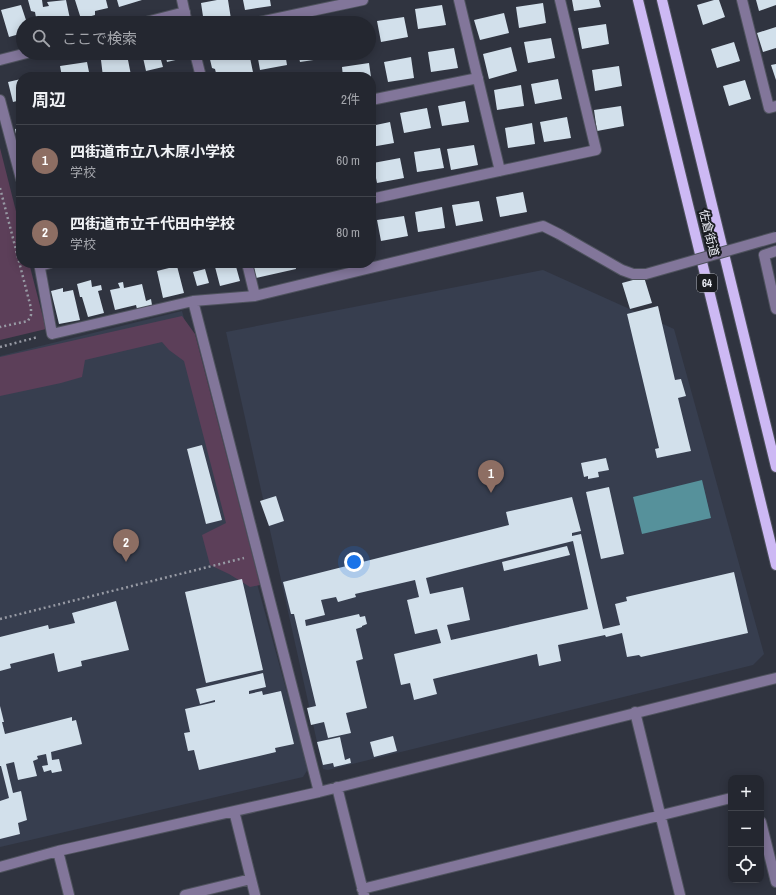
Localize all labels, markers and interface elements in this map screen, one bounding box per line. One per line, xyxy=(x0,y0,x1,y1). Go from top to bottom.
search box xyxy=(16,16,376,60)
icon: search xyxy=(30,27,52,49)
text: ここで検索 xyxy=(62,28,137,49)
text: 周辺 xyxy=(32,88,66,111)
text: 2件 xyxy=(341,91,360,108)
text: 四街道市立八木原小学校 xyxy=(70,141,235,162)
text: 1 xyxy=(42,152,48,169)
text: 60 m xyxy=(336,152,360,169)
text: 学校 xyxy=(70,164,96,181)
street label: 佐倉街道 xyxy=(695,208,723,258)
text: 四街道市立千代田中学校 xyxy=(70,213,235,234)
text: 2 xyxy=(42,224,48,241)
text: 80 m xyxy=(336,224,360,241)
text: 学校 xyxy=(70,236,96,253)
road number: 64 xyxy=(697,274,717,292)
pin: 1 xyxy=(478,460,504,493)
pin: 2 xyxy=(113,529,139,562)
your location xyxy=(344,552,364,572)
map controls xyxy=(728,775,764,883)
button: + xyxy=(728,775,764,811)
button: − xyxy=(728,811,764,847)
button: locate xyxy=(728,847,764,883)

